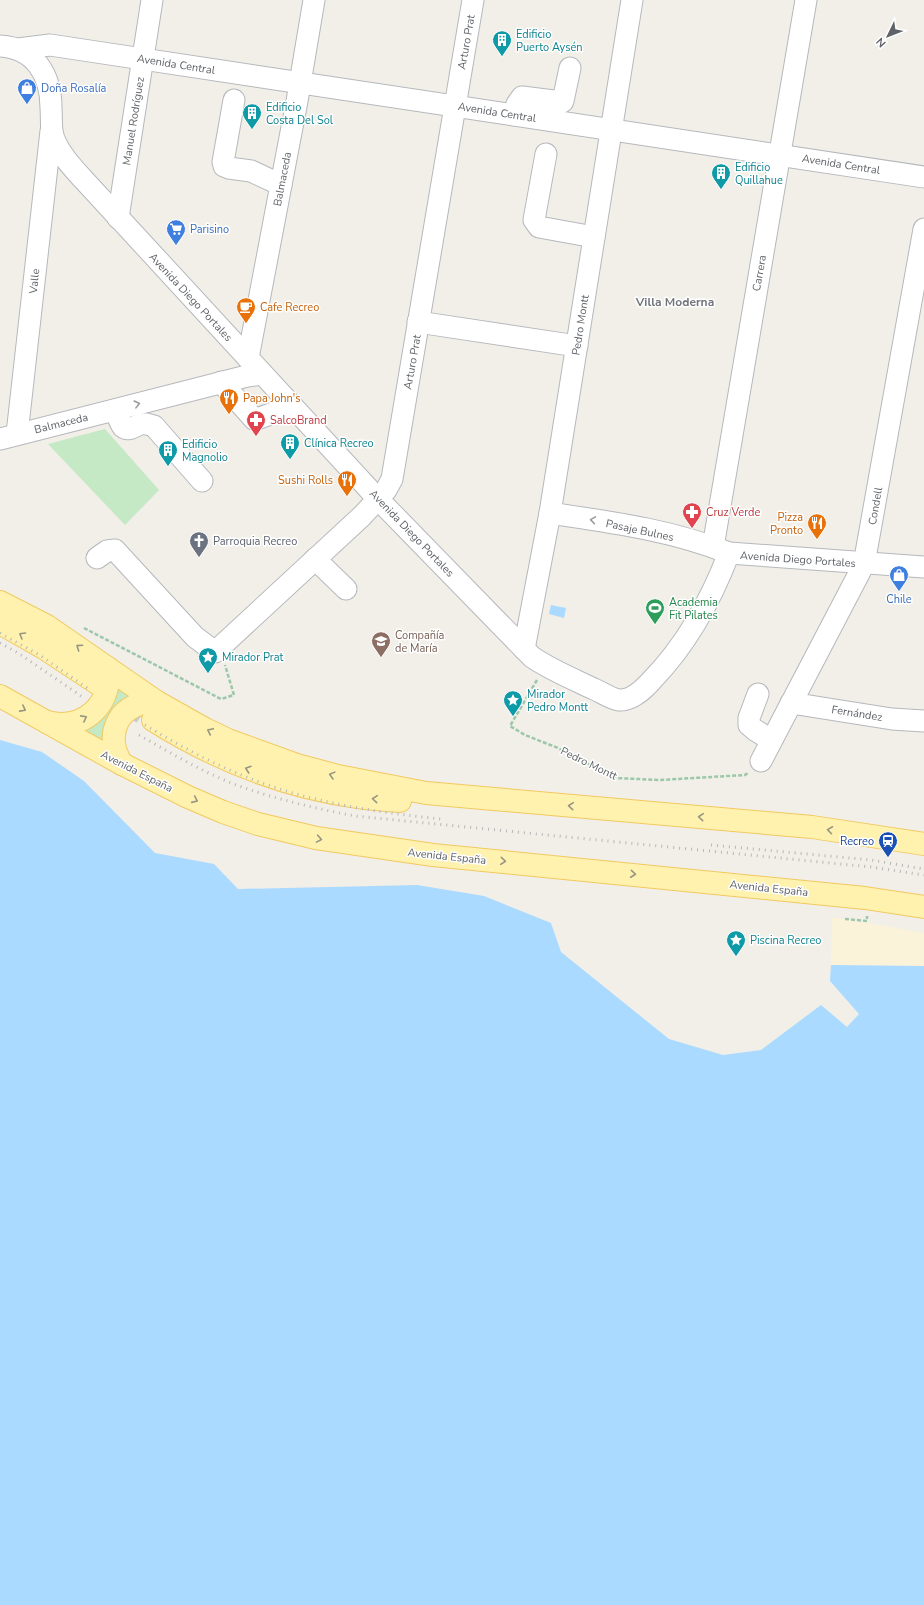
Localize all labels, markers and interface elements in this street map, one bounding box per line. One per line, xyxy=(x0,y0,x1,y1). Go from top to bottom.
street label: Arturo Prat xyxy=(454,13,479,71)
north arrow xyxy=(868,16,908,56)
place label: Edificio Puerto Aysén xyxy=(516,27,583,55)
building icon: Edificio Puerto Aysén xyxy=(491,29,513,57)
text: N xyxy=(873,34,889,51)
street label: Avenida Central xyxy=(136,51,217,78)
street label: Manuel Rodríguez xyxy=(119,76,148,166)
shop icon: Doña Rosalía xyxy=(16,77,38,105)
place label: Doña Rosalía xyxy=(41,81,106,96)
street label: Avenida Central xyxy=(457,99,538,126)
place label: Edificio Costa Del Sol xyxy=(266,100,334,128)
building icon: Edificio Costa Del Sol xyxy=(241,102,263,130)
street label: Balmaceda xyxy=(270,151,295,207)
street label: Avenida Central xyxy=(801,151,882,178)
place label: Edificio Quillahue xyxy=(735,160,783,188)
building icon: Edificio Quillahue xyxy=(710,162,732,190)
supermarket icon: Parisino xyxy=(165,218,187,246)
place label: Parisino xyxy=(190,222,229,237)
street label: Avenida Diego Portales xyxy=(146,250,236,345)
street label: Carrera xyxy=(749,254,770,292)
street label: Valle xyxy=(26,268,43,295)
street label: Pedro Montt xyxy=(568,294,593,356)
district label: Villa Moderna xyxy=(635,294,714,310)
cafe icon: Cafe Recreo xyxy=(235,296,257,324)
place label: Cafe Recreo xyxy=(260,300,319,315)
street label: Arturo Prat xyxy=(400,333,425,391)
restaurant icon: Papa John's xyxy=(218,387,240,415)
place label: Papa John's xyxy=(243,391,301,406)
one-way arrow xyxy=(133,400,140,409)
pharmacy icon: SalcoBrand xyxy=(245,409,267,437)
street label: Balmaceda xyxy=(33,410,90,437)
place label: SalcoBrand xyxy=(270,413,327,428)
building icon: Clínica Recreo xyxy=(279,432,301,460)
place label: Clínica Recreo xyxy=(304,436,374,451)
place label: Edificio Magnolio xyxy=(182,437,228,465)
building icon: Edificio Magnolio xyxy=(157,439,179,467)
restaurant icon: Sushi Rolls xyxy=(336,469,358,497)
place label: Sushi Rolls xyxy=(278,473,333,488)
street label: Condell xyxy=(865,485,886,526)
street label: Avenida Diego Portales xyxy=(366,486,457,580)
pharmacy icon: Cruz Verde xyxy=(681,501,703,529)
place label: Cruz Verde xyxy=(706,505,760,520)
place label: Pizza Pronto xyxy=(770,510,803,538)
restaurant icon: Pizza Pronto xyxy=(806,512,828,540)
one-way arrow xyxy=(590,516,596,525)
street label: Pasaje Bulnes xyxy=(604,516,675,545)
church icon: Parroquia Recreo xyxy=(188,530,210,558)
place label: Parroquia Recreo xyxy=(213,534,297,549)
street label: Avenida Diego Portales xyxy=(740,548,856,571)
shop icon: Chile xyxy=(888,564,910,592)
place label: Chile xyxy=(886,592,912,607)
place label: Academia Fit Pilates xyxy=(669,595,718,623)
sports icon: Academia Fit Pilates xyxy=(644,597,666,625)
place label: Compañía de María xyxy=(395,628,445,656)
school or university icon: Compañía de María xyxy=(370,630,392,658)
one-way arrow xyxy=(19,632,26,639)
one-way arrow xyxy=(77,645,84,652)
place icon: Mirador Prat xyxy=(197,646,219,674)
place label: Mirador Prat xyxy=(222,650,284,665)
place label: Mirador Pedro Montt xyxy=(527,687,588,715)
place icon: Mirador Pedro Montt xyxy=(502,689,524,717)
street label: Fernández xyxy=(830,702,883,725)
one-way arrow xyxy=(19,705,26,712)
one-way arrow xyxy=(80,715,87,723)
one-way arrow xyxy=(207,728,214,736)
street label: Pedro Montt xyxy=(558,743,620,784)
street label: Avenida España xyxy=(98,747,176,796)
one-way arrow xyxy=(245,765,252,773)
one-way arrow xyxy=(329,771,336,780)
one-way arrow xyxy=(372,794,378,803)
one-way arrow xyxy=(191,795,198,803)
one-way arrow xyxy=(568,802,574,811)
one-way arrow xyxy=(698,813,704,822)
one-way arrow xyxy=(827,826,833,835)
station icon: Recreo xyxy=(877,830,899,858)
one-way arrow xyxy=(316,834,322,843)
place label: Recreo xyxy=(840,834,874,849)
street label: Avenida España xyxy=(407,845,487,868)
one-way arrow xyxy=(500,857,506,866)
one-way arrow xyxy=(630,870,636,879)
street label: Avenida España xyxy=(729,877,809,900)
place icon: Piscina Recreo xyxy=(725,929,747,957)
place label: Piscina Recreo xyxy=(750,933,821,948)

